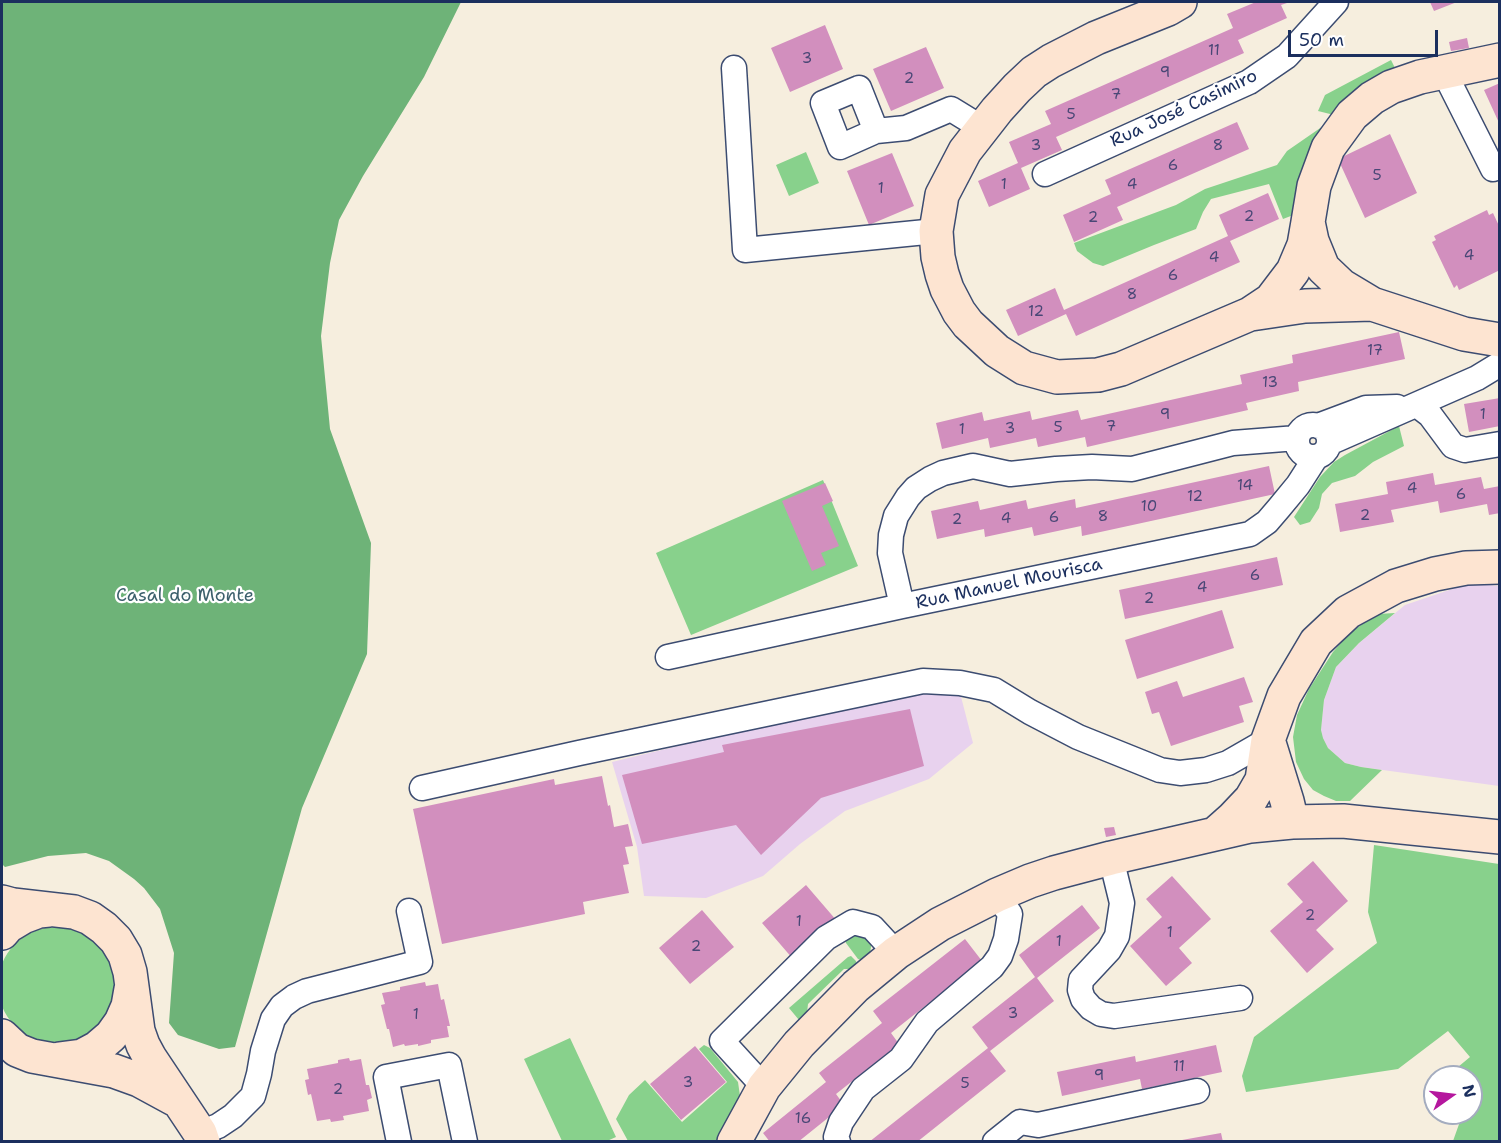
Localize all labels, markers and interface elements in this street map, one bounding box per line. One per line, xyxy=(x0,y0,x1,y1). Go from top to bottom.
scale bar xyxy=(1291,18,1441,56)
text: 50 m xyxy=(1299,28,1344,52)
house number: 11 xyxy=(1208,42,1220,60)
house number: 3 xyxy=(802,50,812,68)
house number: 9 xyxy=(1160,64,1170,82)
street label: Rua José Casimiro xyxy=(1107,65,1261,153)
house number: 2 xyxy=(904,70,914,88)
house number: 7 xyxy=(1111,86,1121,104)
house number: 5 xyxy=(1066,106,1076,124)
house number: 3 xyxy=(1031,137,1041,155)
house number: 8 xyxy=(1213,137,1223,155)
house number: 6 xyxy=(1168,157,1178,175)
house number: 5 xyxy=(1372,167,1382,185)
house number: 1 xyxy=(1001,176,1007,194)
house number: 4 xyxy=(1127,176,1137,194)
house number: 1 xyxy=(878,180,884,198)
house number: 2 xyxy=(1244,208,1254,226)
house number: 2 xyxy=(1088,209,1098,227)
house number: 4 xyxy=(1464,247,1474,265)
house number: 4 xyxy=(1209,249,1219,267)
house number: 6 xyxy=(1168,267,1178,285)
house number: 8 xyxy=(1127,286,1137,304)
house number: 12 xyxy=(1028,303,1044,321)
house number: 17 xyxy=(1367,342,1383,360)
house number: 13 xyxy=(1262,374,1278,392)
house number: 9 xyxy=(1160,406,1170,424)
house number: 1 xyxy=(1480,406,1486,424)
house number: 7 xyxy=(1106,418,1116,436)
house number: 5 xyxy=(1053,419,1063,437)
house number: 3 xyxy=(1005,420,1015,438)
house number: 1 xyxy=(959,421,965,439)
house number: 14 xyxy=(1237,477,1253,495)
house number: 4 xyxy=(1407,480,1417,498)
house number: 6 xyxy=(1456,486,1466,504)
house number: 12 xyxy=(1187,488,1203,506)
house number: 10 xyxy=(1141,498,1157,516)
house number: 2 xyxy=(1360,507,1370,525)
house number: 8 xyxy=(1098,508,1108,526)
house number: 6 xyxy=(1049,509,1059,527)
house number: 4 xyxy=(1001,510,1011,528)
house number: 2 xyxy=(952,511,962,529)
street label: Rua Manuel Mourisca xyxy=(914,554,1104,614)
house number: 6 xyxy=(1250,567,1260,585)
house number: 4 xyxy=(1197,579,1207,597)
park label: Casal do Monte xyxy=(116,585,254,607)
house number: 2 xyxy=(1144,590,1154,608)
house number: 2 xyxy=(1305,907,1315,925)
house number: 1 xyxy=(796,913,802,931)
house number: 1 xyxy=(1167,924,1173,942)
house number: 1 xyxy=(1056,933,1062,951)
house number: 2 xyxy=(691,938,701,956)
house number: 3 xyxy=(1008,1005,1018,1023)
house number: 1 xyxy=(413,1006,419,1024)
house number: 11 xyxy=(1173,1058,1185,1076)
north arrow xyxy=(1423,1065,1483,1125)
house number: 9 xyxy=(1094,1067,1104,1085)
house number: 3 xyxy=(683,1074,693,1092)
house number: 5 xyxy=(960,1075,970,1093)
house number: 2 xyxy=(333,1081,343,1099)
text: N xyxy=(1457,1082,1481,1100)
house number: 16 xyxy=(795,1110,811,1128)

